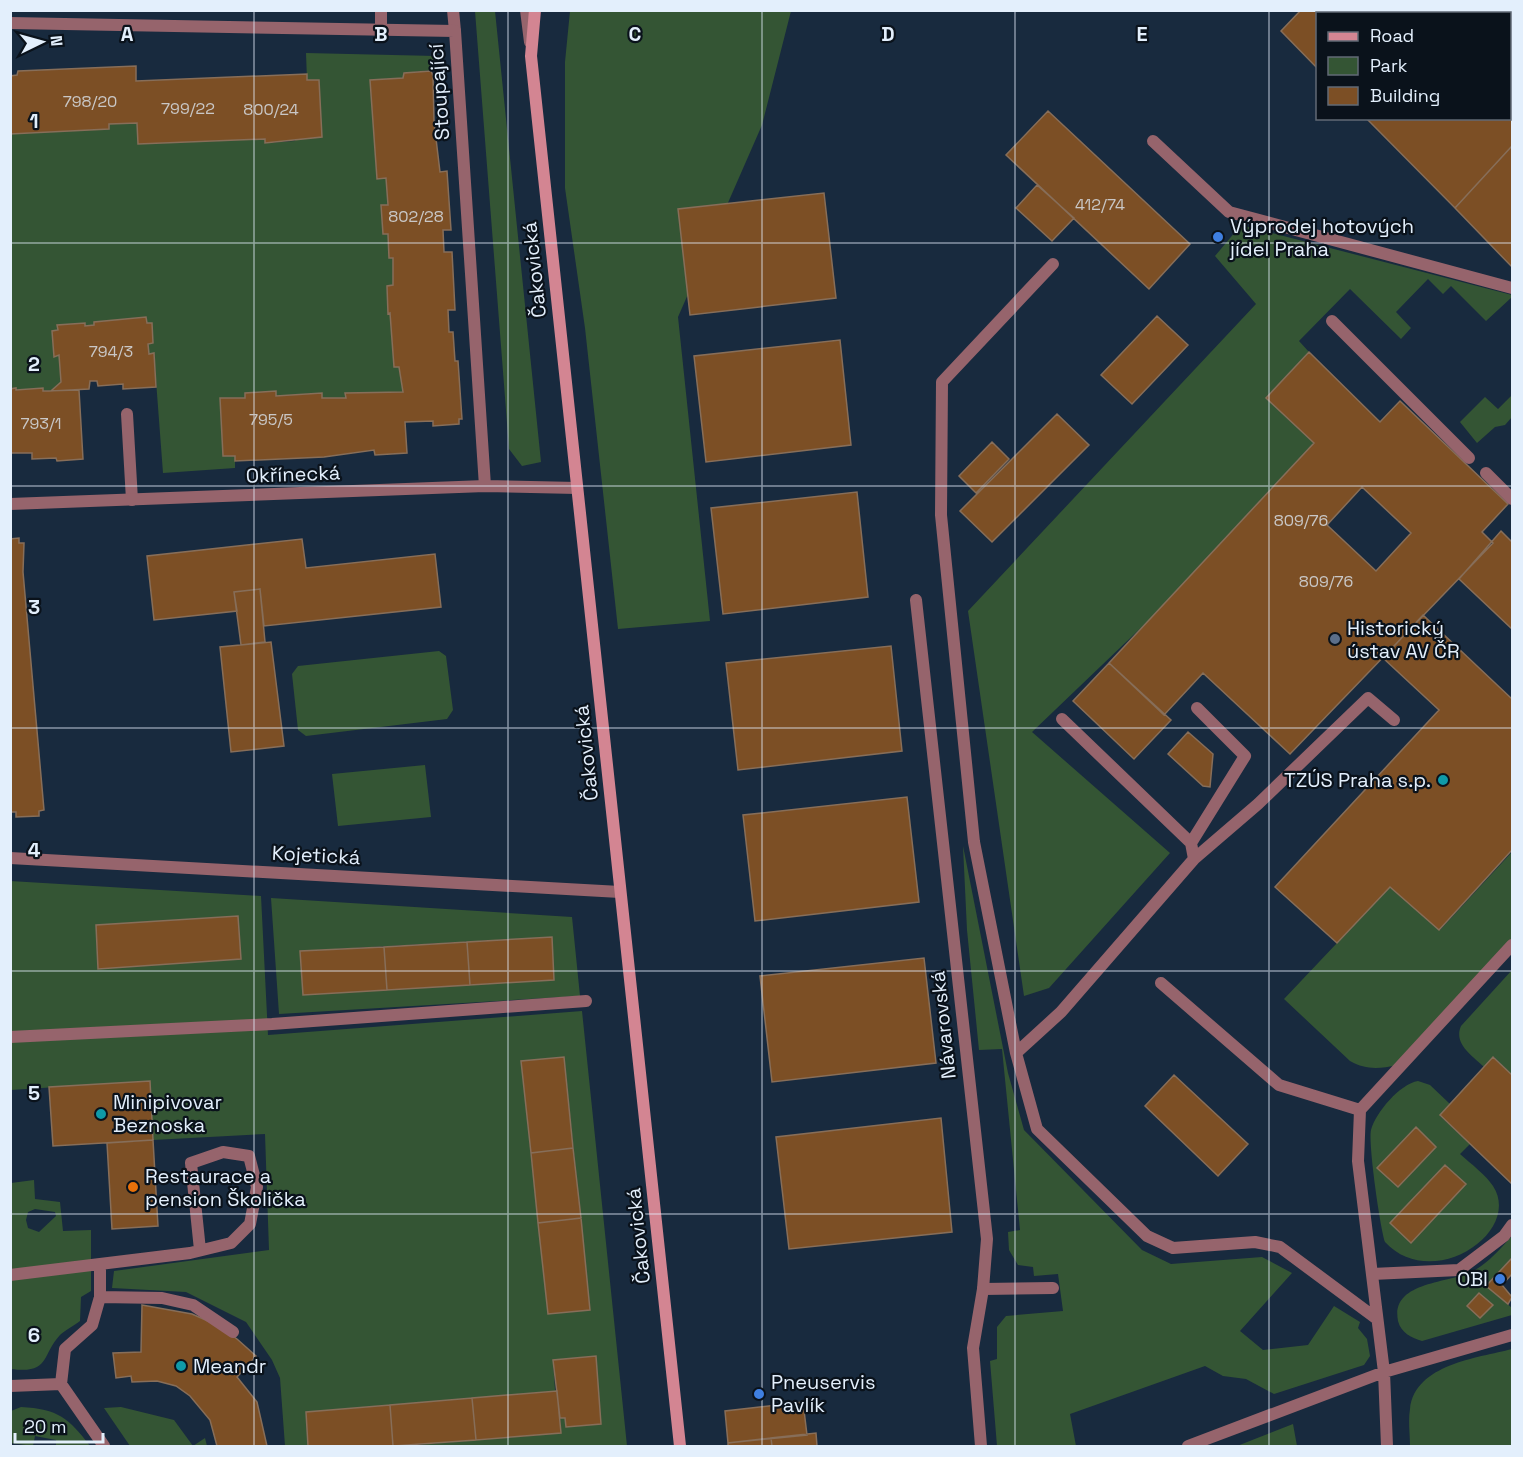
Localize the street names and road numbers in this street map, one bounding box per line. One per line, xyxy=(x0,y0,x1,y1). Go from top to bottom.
street label: Stoupající xyxy=(423,43,455,141)
street label: Čakovická xyxy=(516,221,552,319)
street label: Okřínecká xyxy=(245,459,341,489)
street label: Čakovická xyxy=(568,704,604,802)
street label: Kojetická xyxy=(271,840,361,870)
street label: Návarovská xyxy=(924,970,962,1080)
street label: Čakovická xyxy=(620,1187,656,1285)

